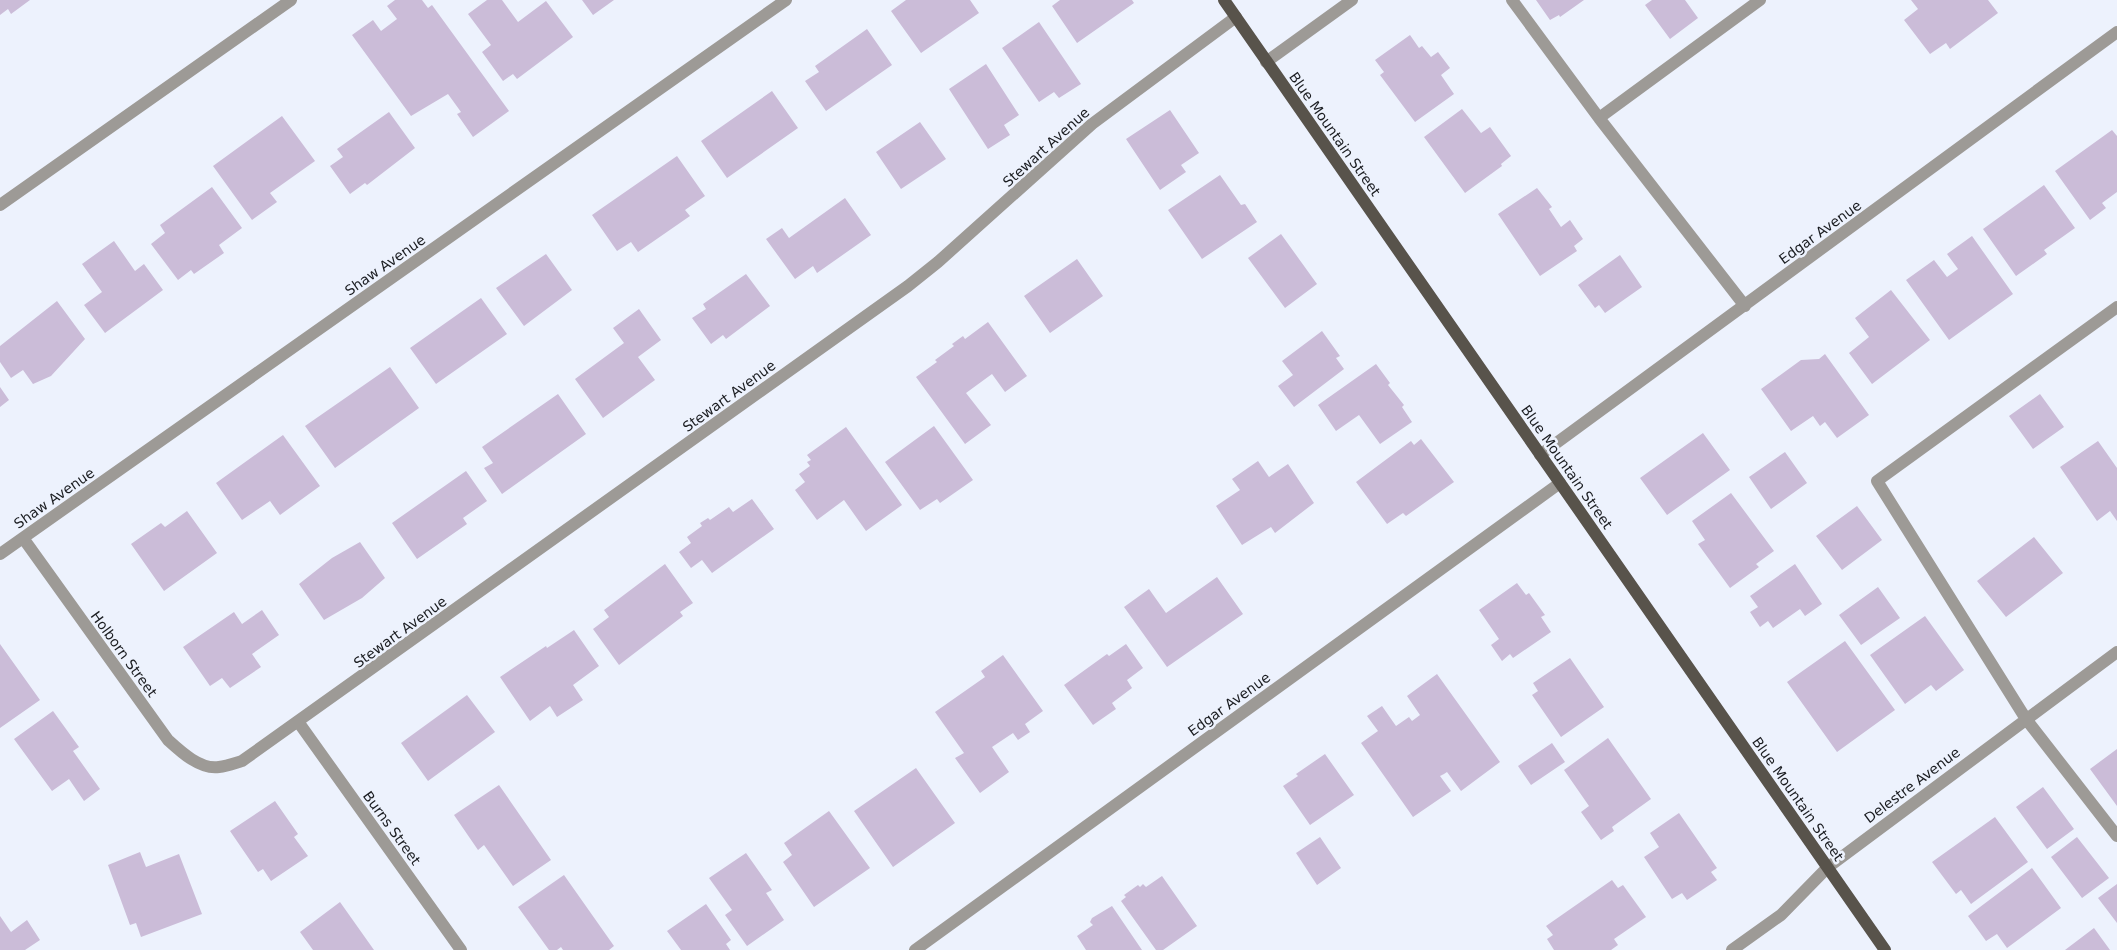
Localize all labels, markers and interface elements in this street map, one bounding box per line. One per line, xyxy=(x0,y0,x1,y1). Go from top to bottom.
street label: Blue Mountain Street xyxy=(1286,69,1384,199)
street label: Stewart Avenue xyxy=(1000,104,1092,190)
street label: Edgar Avenue xyxy=(1776,197,1864,267)
street label: Shaw Avenue xyxy=(342,231,428,299)
street label: Stewart Avenue xyxy=(680,357,778,435)
street label: Blue Mountain Street xyxy=(1518,402,1616,532)
street label: Shaw Avenue xyxy=(11,464,97,532)
street label: Stewart Avenue xyxy=(351,593,449,671)
street label: Holborn Street xyxy=(88,608,161,700)
street label: Edgar Avenue xyxy=(1185,669,1273,739)
street label: Blue Mountain Street xyxy=(1749,734,1847,864)
street label: Delestre Avenue xyxy=(1861,744,1963,826)
street label: Burns Street xyxy=(360,788,424,868)

